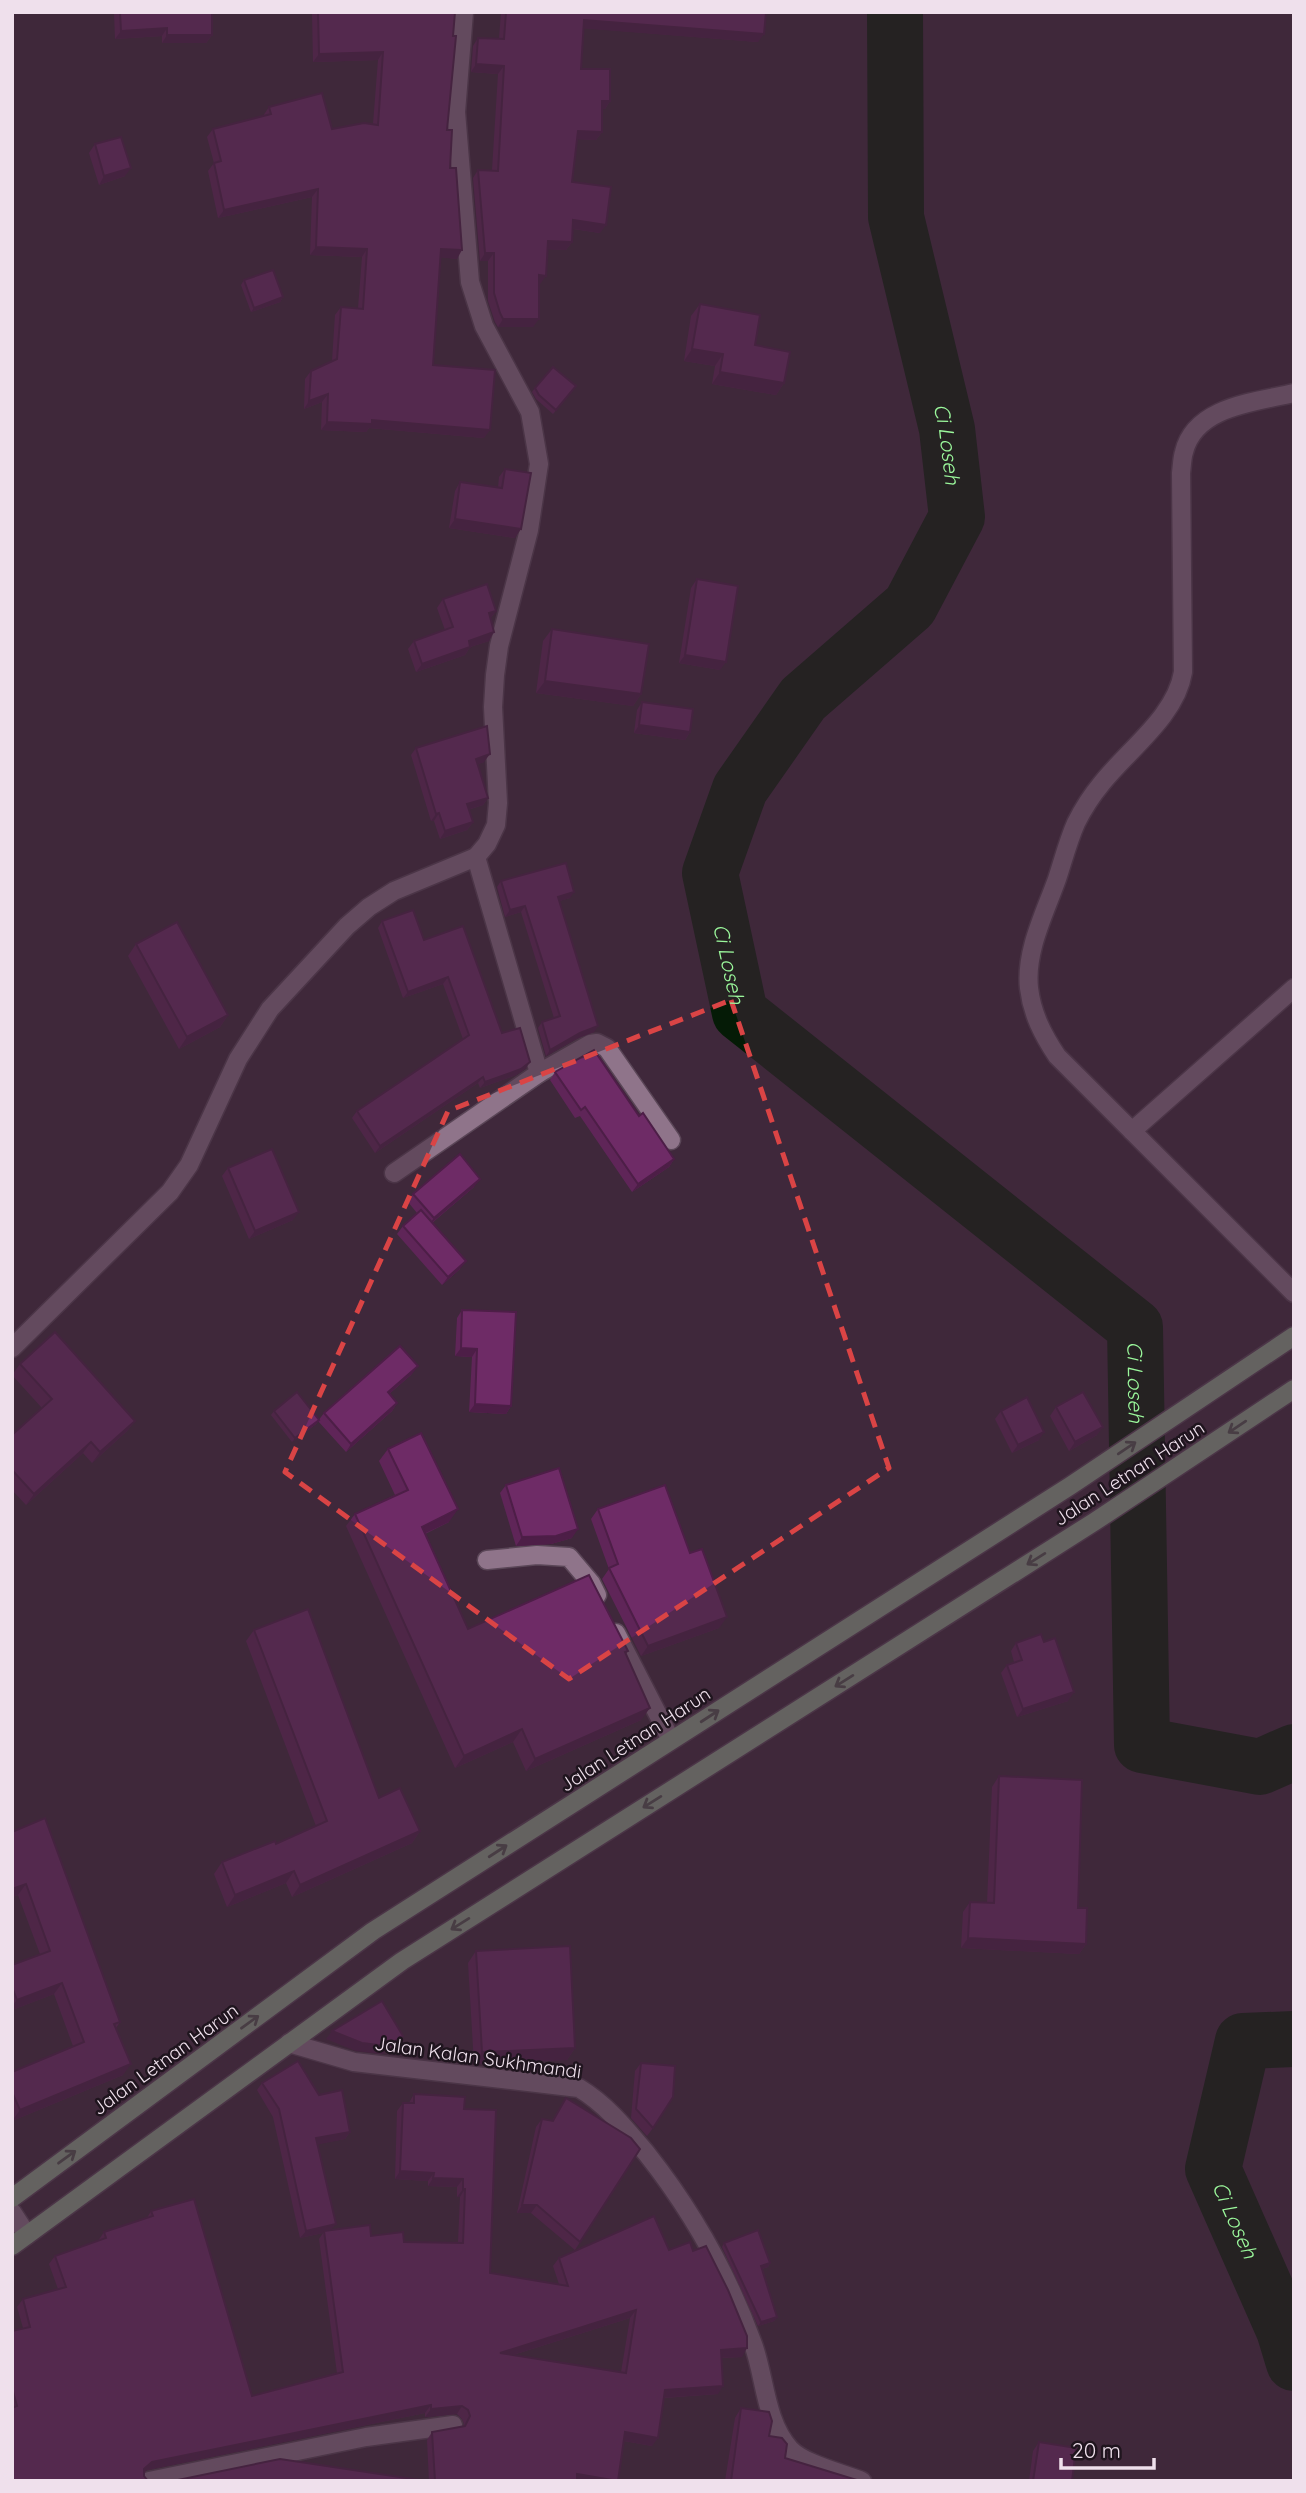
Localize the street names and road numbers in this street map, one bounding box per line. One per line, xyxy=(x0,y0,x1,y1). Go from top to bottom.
street label: Jalan Letnan Harun xyxy=(1049,1415,1209,1531)
street label: Jalan Letnan Harun xyxy=(555,1681,715,1797)
street label: Jalan Letnan Harun xyxy=(87,1998,243,2120)
street label: Jalan Kalan Sukhmandi xyxy=(373,2031,583,2083)

